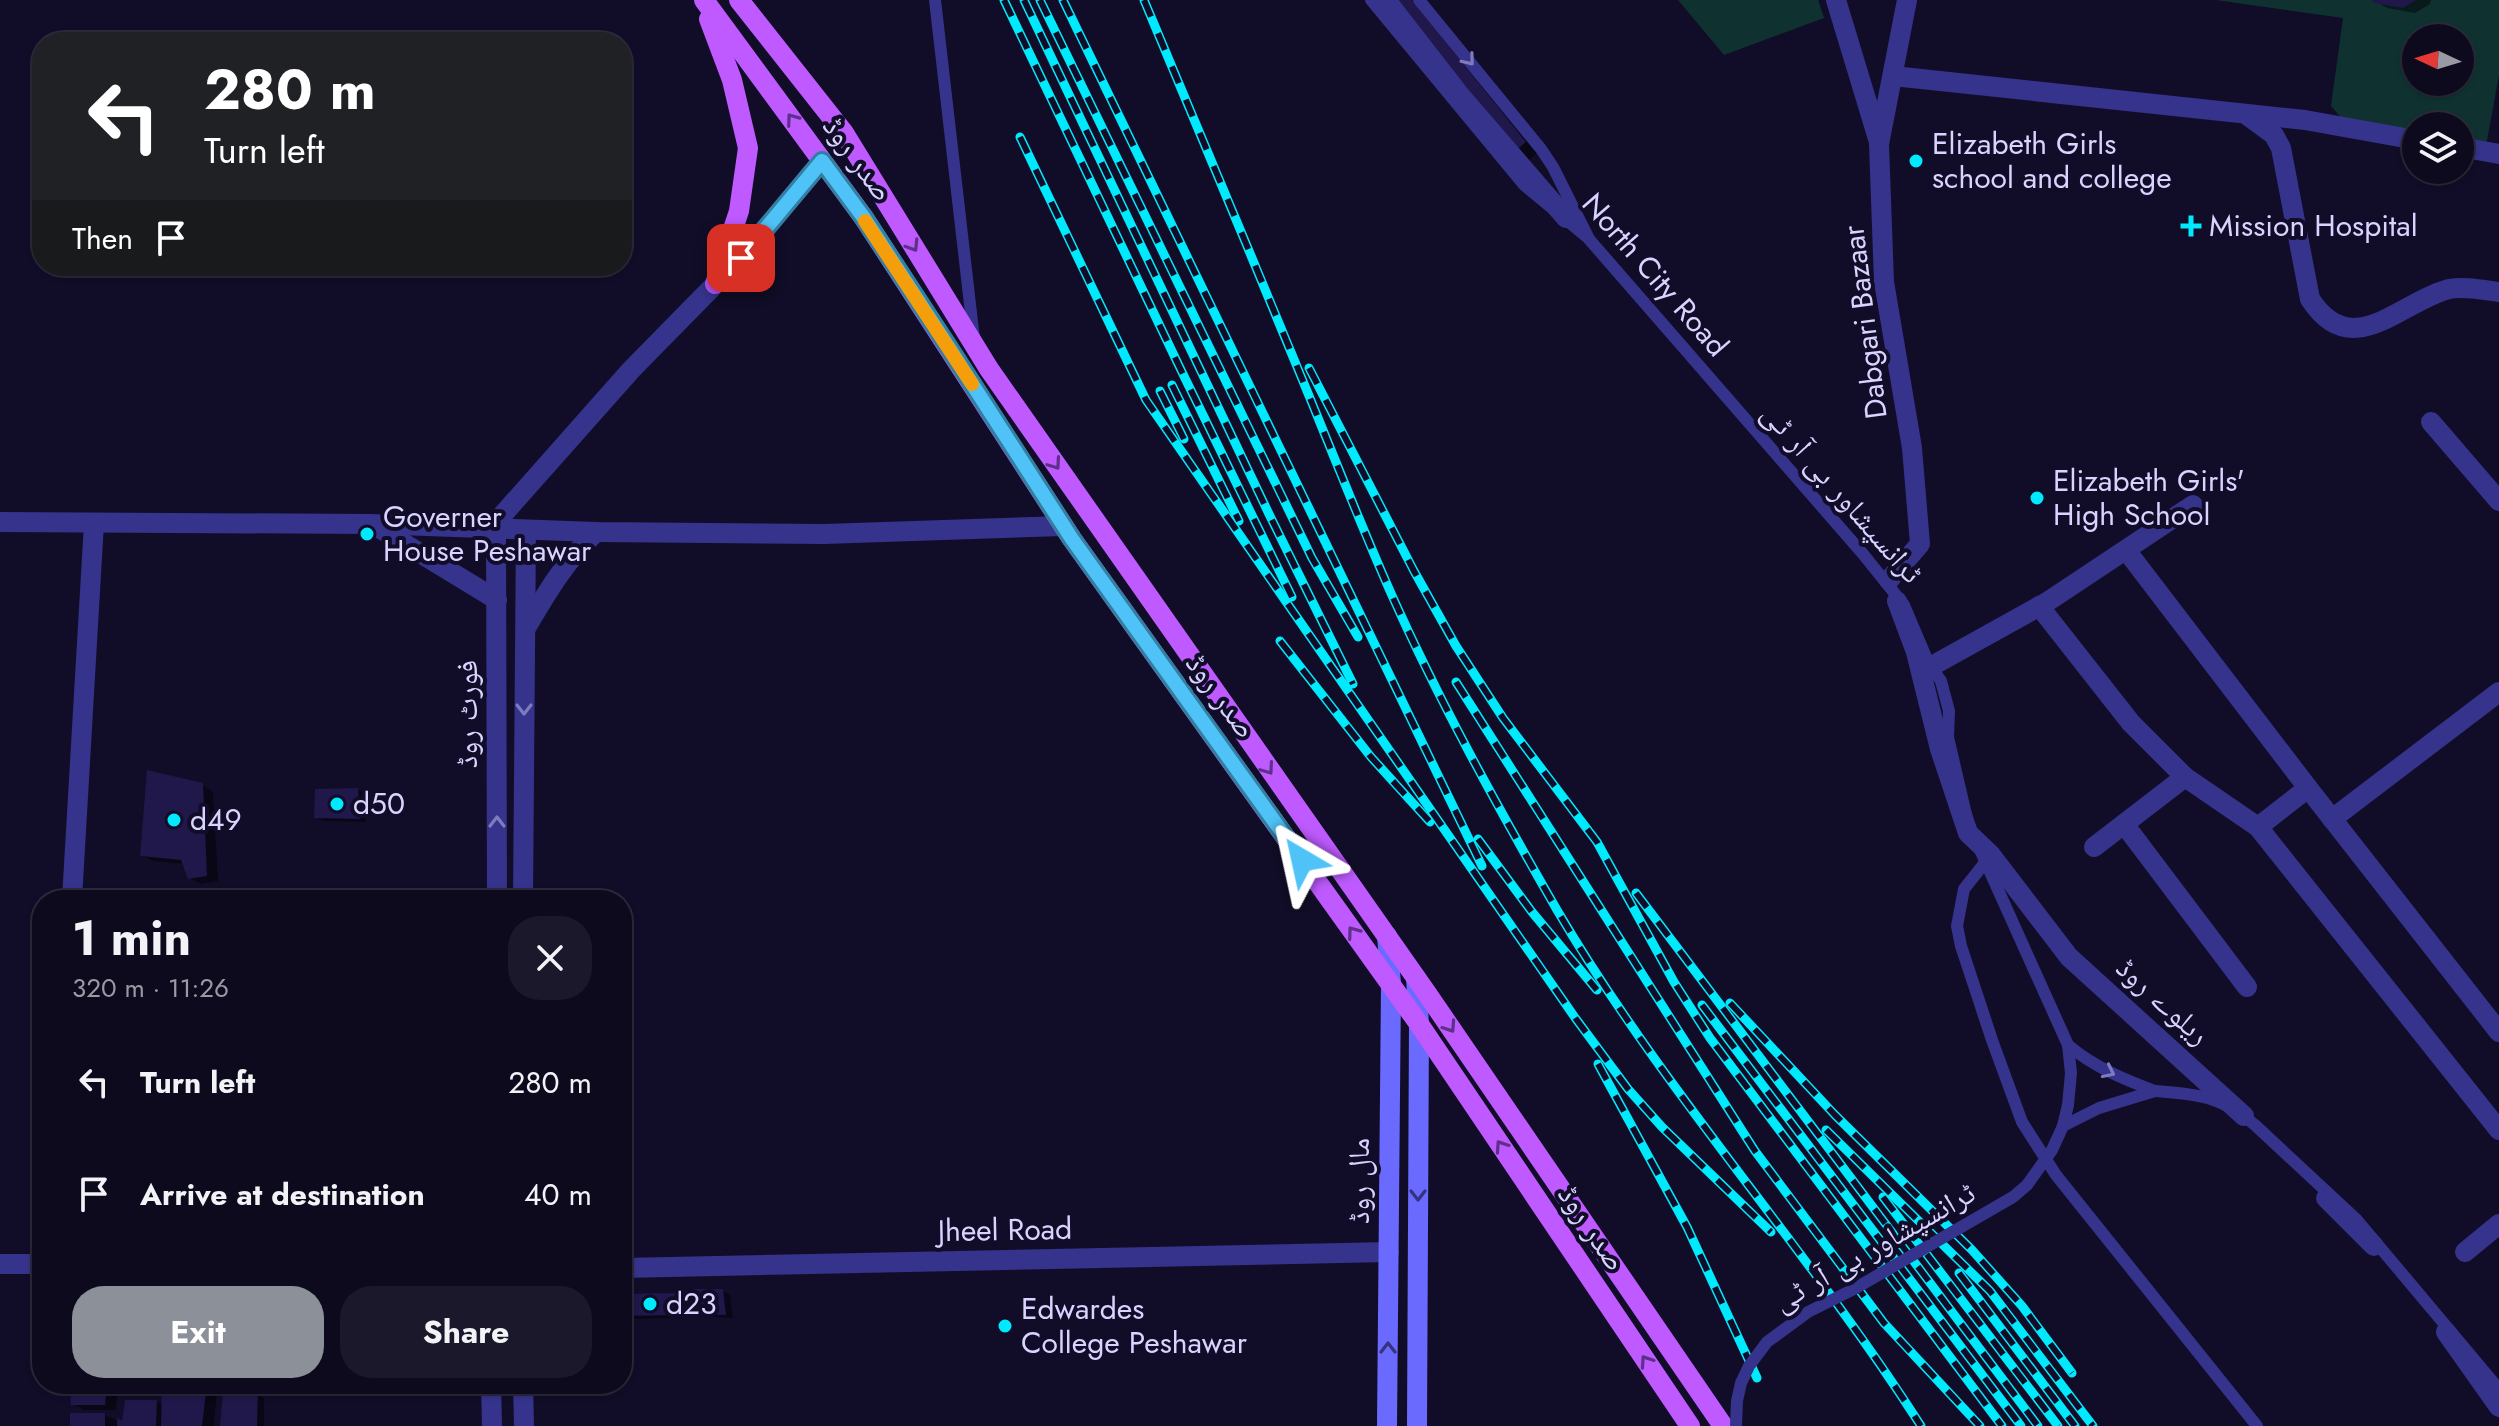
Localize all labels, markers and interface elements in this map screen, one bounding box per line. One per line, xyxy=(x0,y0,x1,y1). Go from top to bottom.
north arrow xyxy=(2402,24,2474,96)
map controls xyxy=(2402,24,2474,184)
text: 280 m xyxy=(204,49,376,130)
one-way arrow xyxy=(1459,51,1473,66)
icon: left xyxy=(72,64,176,168)
street label: صدر روڈ xyxy=(813,107,904,210)
button: layers xyxy=(2402,112,2474,184)
one-way arrow xyxy=(787,114,801,128)
place label: Elizabeth Girls school and college xyxy=(1932,122,2172,199)
text: Turn left xyxy=(204,124,325,176)
marker: Elizabeth Girls school and college xyxy=(1907,152,1925,170)
street label: North City Road xyxy=(1572,183,1739,366)
place label: Mission Hospital xyxy=(2209,204,2418,247)
marker: Mission Hospital xyxy=(2180,215,2202,237)
icon: arrive xyxy=(149,216,193,260)
text: Then xyxy=(72,217,133,260)
street label: Dabgari Bazaar xyxy=(1831,222,1898,421)
pin xyxy=(707,224,775,292)
icon: arrive xyxy=(719,236,763,280)
one-way arrow xyxy=(904,237,919,252)
street label: ٹرانسپشاور بی آر ٹی xyxy=(1752,393,1933,592)
one-way arrow xyxy=(1045,456,1060,470)
place label: Elizabeth Girls' High School xyxy=(2053,459,2245,536)
marker: Elizabeth Girls' High School xyxy=(2028,489,2046,507)
place label: Governer House Peshawar xyxy=(383,495,592,572)
marker: Governer House Peshawar xyxy=(358,525,376,543)
street label: صدر روڈ xyxy=(1176,644,1267,747)
street label: فورٹ روڈ xyxy=(445,660,488,768)
one-way arrow xyxy=(515,703,533,716)
one-way arrow xyxy=(1258,760,1273,775)
place label: d50 xyxy=(353,782,405,825)
marker: d50 xyxy=(328,795,346,813)
place label: d49 xyxy=(190,798,242,841)
marker: d49 xyxy=(165,811,183,829)
one-way arrow xyxy=(488,815,506,828)
position arrow xyxy=(1260,818,1344,902)
text: 1 min xyxy=(72,904,191,973)
button: close xyxy=(508,916,592,1000)
one-way arrow xyxy=(1348,926,1363,941)
street label: ریلوے روڈ xyxy=(2107,947,2220,1055)
text: 320 m · 11:26 xyxy=(72,969,229,1007)
one-way arrow xyxy=(1440,1019,1455,1033)
icon: left xyxy=(72,1060,116,1104)
text: Turn left xyxy=(140,1061,255,1104)
text: 280 m xyxy=(508,1061,592,1104)
one-way arrow xyxy=(2101,1062,2116,1078)
street label: مال روڈ xyxy=(1337,1138,1380,1224)
one-way arrow xyxy=(1496,1140,1511,1154)
street label: ٹرانسپشاور بی آر ٹی xyxy=(1765,1171,1983,1322)
icon: arrive xyxy=(72,1172,116,1216)
text: Arrive at destination xyxy=(140,1173,425,1216)
text: 40 m xyxy=(524,1173,592,1216)
street label: صدر روڈ xyxy=(1548,1176,1637,1280)
one-way arrow xyxy=(1409,1189,1427,1202)
street label: Jheel Road xyxy=(933,1207,1073,1252)
place label: d23 xyxy=(666,1282,717,1325)
button: Exit xyxy=(72,1286,324,1378)
button: Share xyxy=(340,1286,592,1378)
place label: Edwardes College Peshawar xyxy=(1021,1287,1248,1364)
marker: d23 xyxy=(641,1295,659,1313)
marker: Edwardes College Peshawar xyxy=(996,1317,1014,1335)
one-way arrow xyxy=(1379,1341,1397,1354)
one-way arrow xyxy=(1641,1356,1656,1370)

